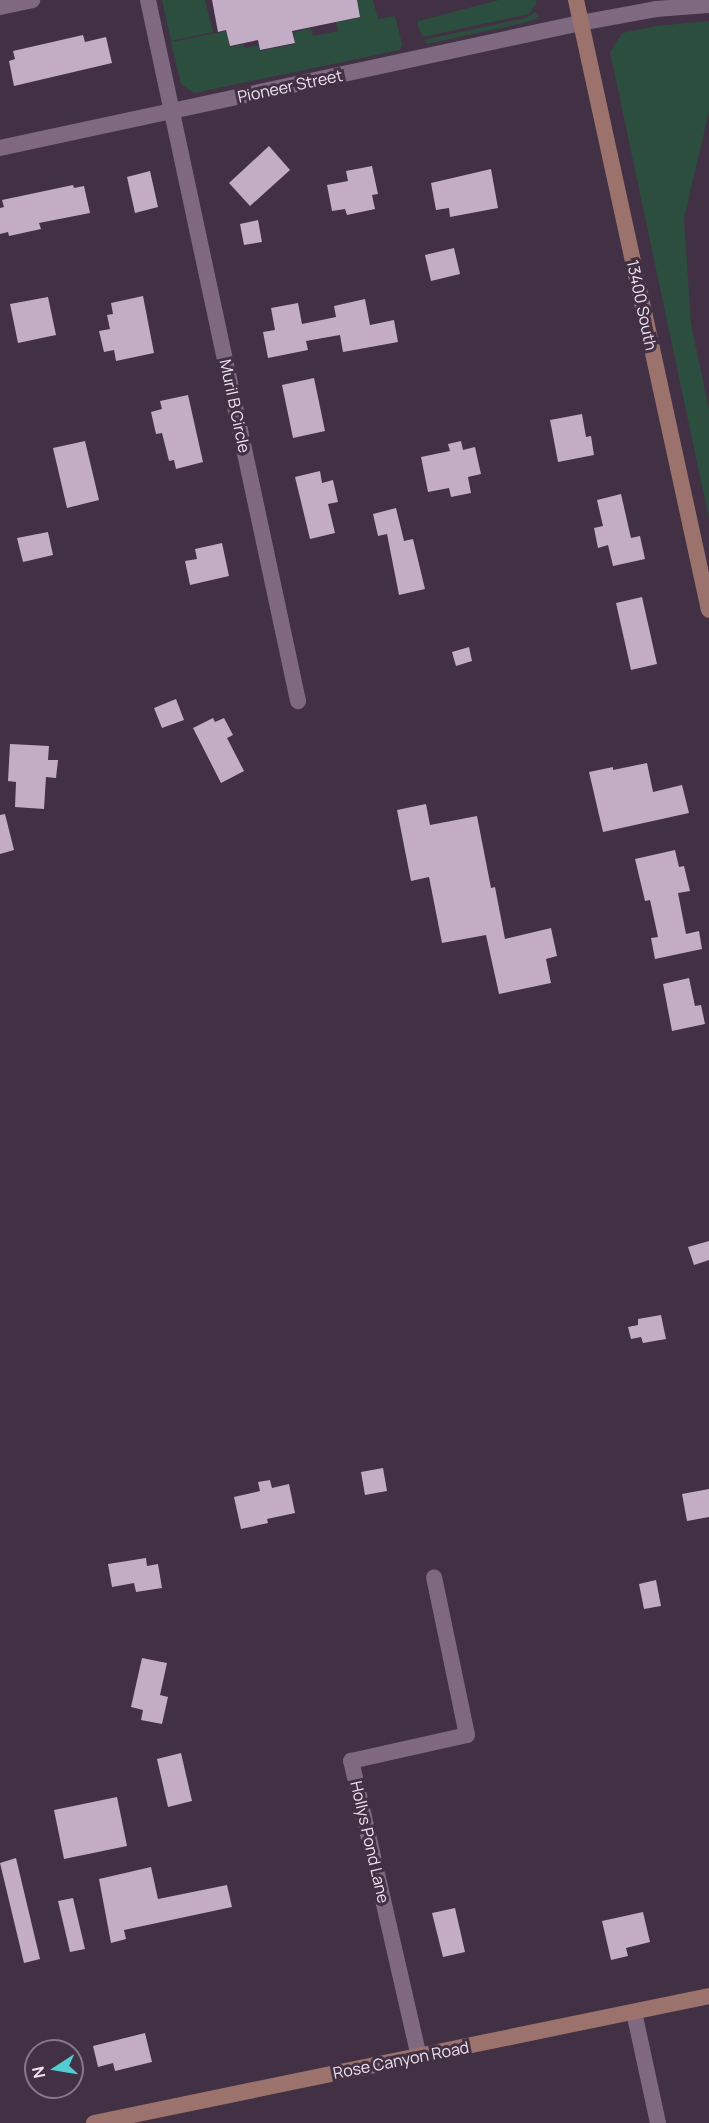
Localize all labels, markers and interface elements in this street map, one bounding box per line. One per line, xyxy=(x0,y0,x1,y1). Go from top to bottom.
street label: Pioneer Street xyxy=(236,65,344,107)
street label: 13400 South xyxy=(623,258,661,352)
street label: Muril B Circle xyxy=(216,358,254,454)
street label: Hollys Pond Lane xyxy=(347,1779,393,1905)
street label: Rose Canyon Road xyxy=(331,2037,471,2083)
north arrow xyxy=(24,2039,84,2099)
text: N xyxy=(26,2064,50,2080)

